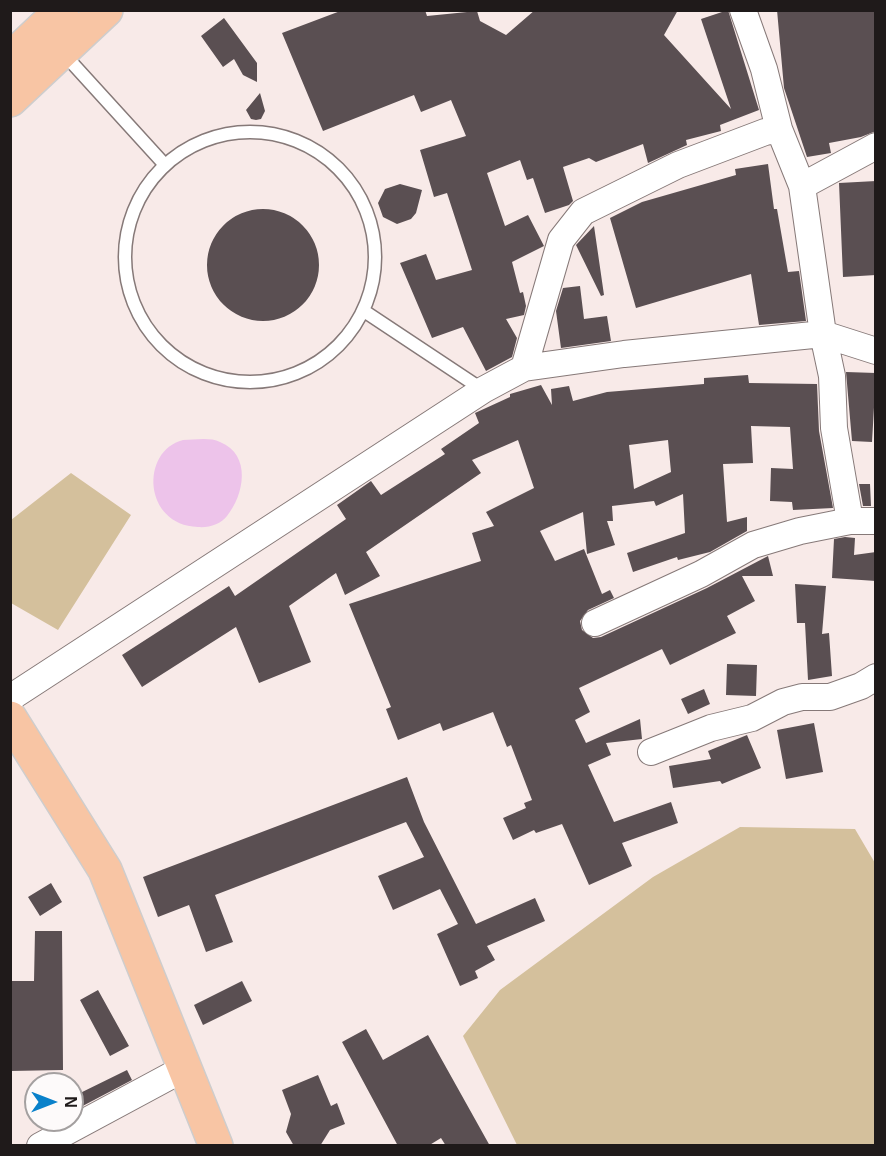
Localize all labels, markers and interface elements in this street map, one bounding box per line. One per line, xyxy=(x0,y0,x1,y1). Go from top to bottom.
north arrow xyxy=(24,1072,84,1132)
text: N xyxy=(62,1096,79,1108)

